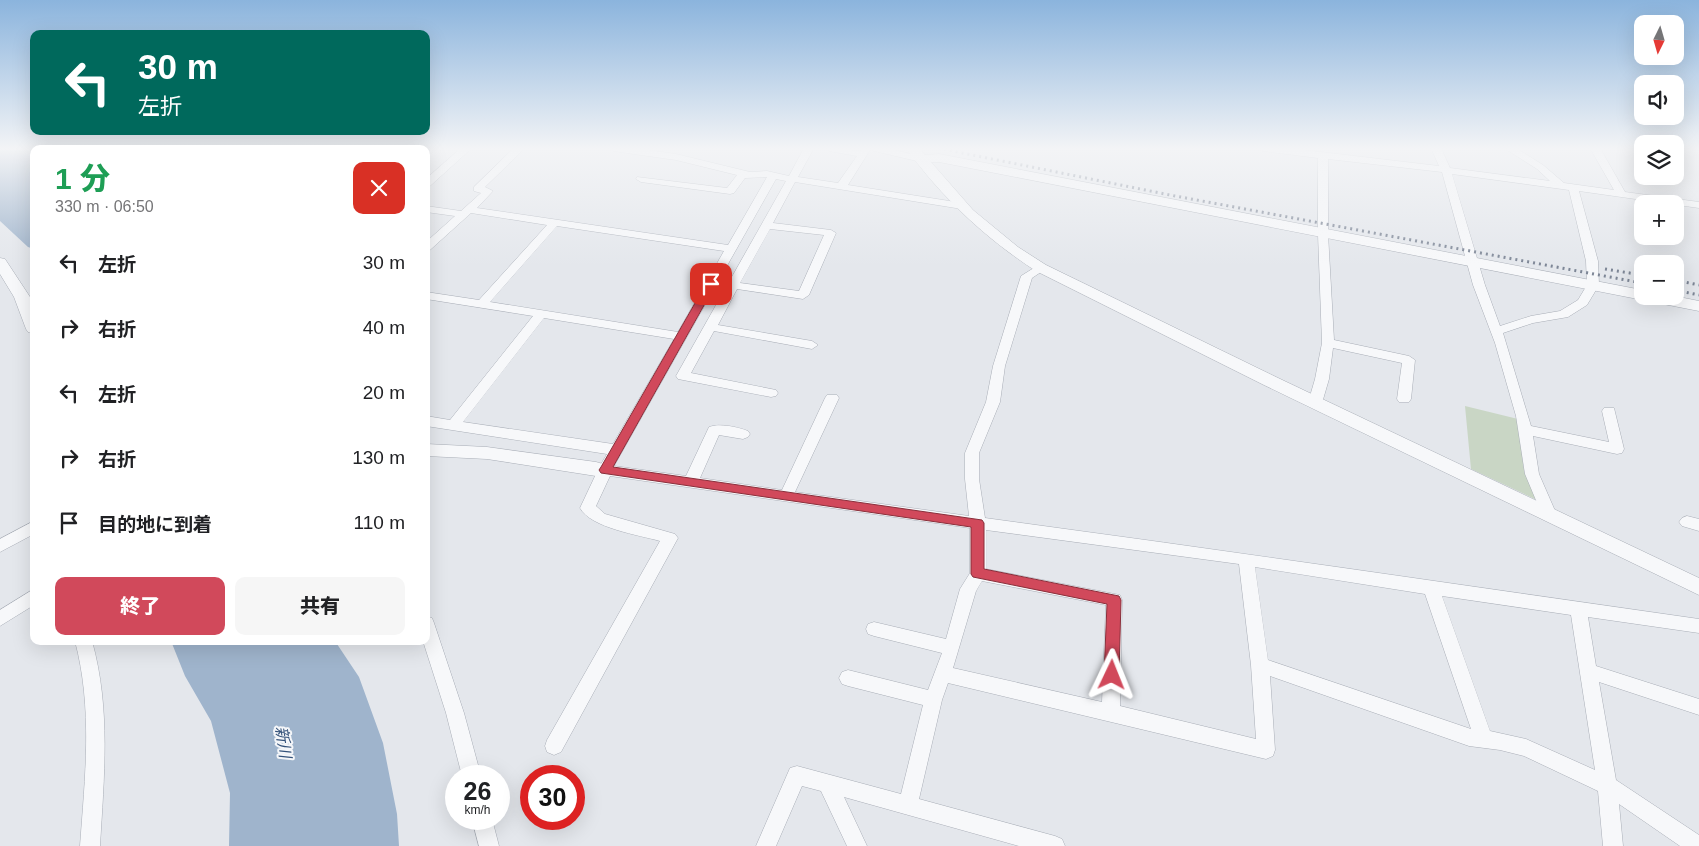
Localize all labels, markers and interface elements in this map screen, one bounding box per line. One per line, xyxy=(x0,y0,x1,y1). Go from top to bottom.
north arrow xyxy=(1634,15,1684,65)
map controls xyxy=(1634,15,1684,305)
text: 30 m xyxy=(138,47,218,86)
icon: left xyxy=(55,50,120,115)
button: sound xyxy=(1634,75,1684,125)
text: 左折 xyxy=(138,94,182,119)
button: layers xyxy=(1634,135,1684,185)
text: 1 分 xyxy=(55,162,110,195)
button: close xyxy=(353,162,405,214)
button: + xyxy=(1634,195,1684,245)
text: 330 m · 06:50 xyxy=(55,198,154,215)
icon: left xyxy=(55,249,83,277)
text: 30 m xyxy=(363,252,405,273)
text: 左折 xyxy=(98,254,136,275)
button: − xyxy=(1634,255,1684,305)
pin xyxy=(690,263,732,305)
icon: arrive xyxy=(697,270,725,298)
icon: right xyxy=(55,314,83,342)
text: 40 m xyxy=(363,317,405,338)
text: 右折 xyxy=(98,319,136,340)
icon: left xyxy=(55,379,83,407)
text: 20 m xyxy=(363,382,405,403)
text: 左折 xyxy=(98,384,136,405)
icon: right xyxy=(55,444,83,472)
text: 130 m xyxy=(352,447,405,468)
text: 右折 xyxy=(98,449,136,470)
icon: arrive xyxy=(55,509,83,537)
text: 110 m xyxy=(354,512,405,533)
text: 目的地に到着 xyxy=(98,514,212,535)
button: 終了 xyxy=(55,577,225,635)
button: 共有 xyxy=(235,577,405,635)
position arrow xyxy=(1085,648,1137,700)
water label: 新川 xyxy=(273,725,294,761)
speed limit sign: 30 xyxy=(520,765,585,830)
text: 26 xyxy=(464,777,491,805)
text: km/h xyxy=(464,803,491,817)

